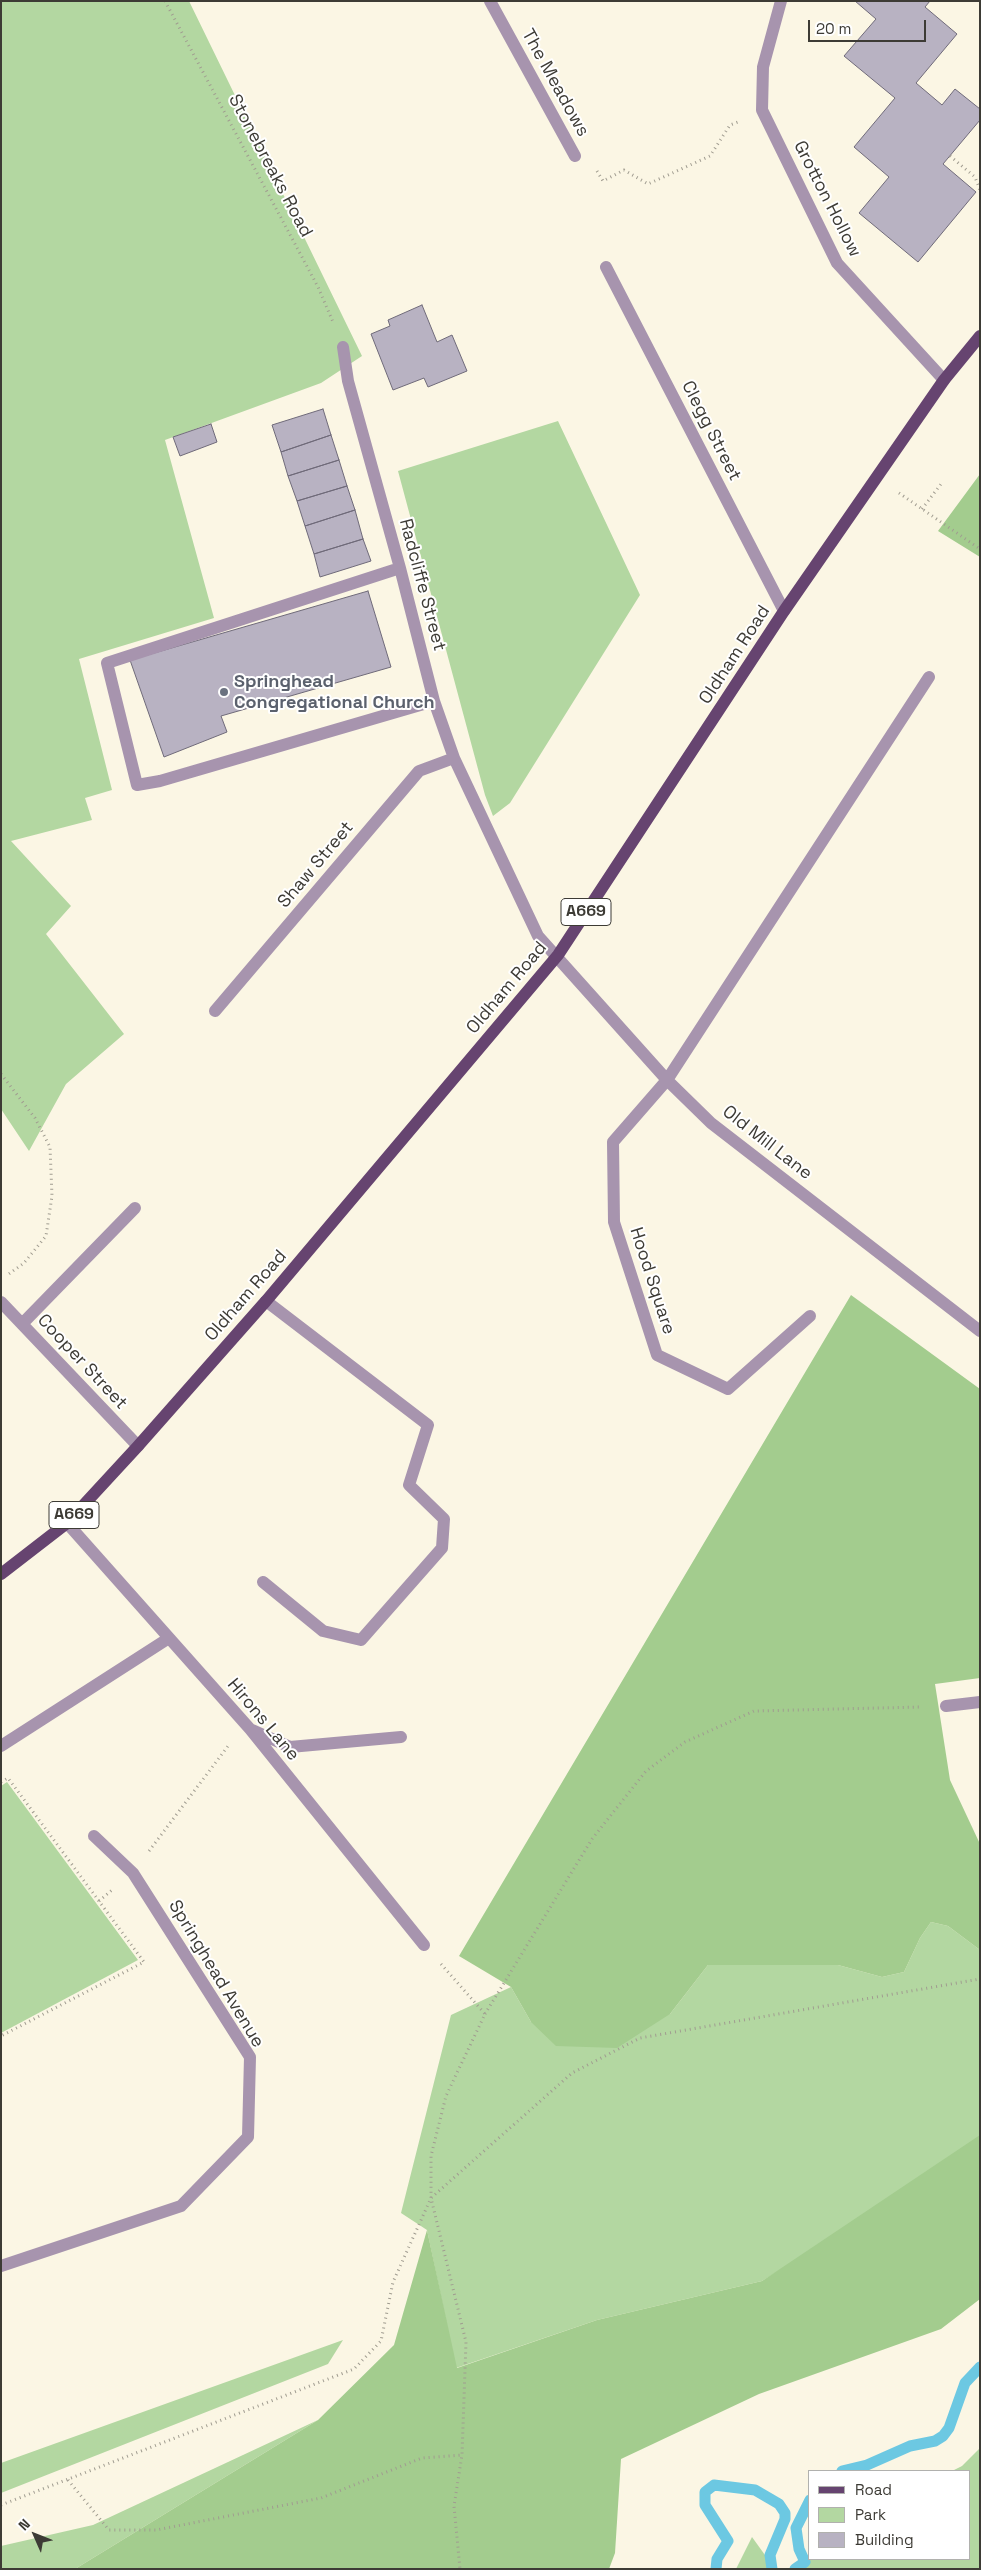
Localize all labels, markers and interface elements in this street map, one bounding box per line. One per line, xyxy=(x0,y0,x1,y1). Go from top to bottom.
scale bar xyxy=(811,10,928,42)
text: 20 m xyxy=(816,19,851,38)
street label: The Meadows xyxy=(517,25,593,141)
street label: Stonebreaks Road xyxy=(223,91,317,241)
street label: Grotton Hollow xyxy=(788,137,866,261)
street label: Clegg Street xyxy=(677,377,745,485)
street label: Radcliffe Street xyxy=(394,516,450,654)
street label: Oldham Road xyxy=(695,601,775,709)
place label: Springhead Congregational Church xyxy=(234,671,435,714)
marker: Springhead Congregational Church xyxy=(218,686,230,698)
street label: Shaw Street xyxy=(274,817,358,913)
road number: A669 xyxy=(561,899,611,926)
street label: Oldham Road xyxy=(462,938,552,1038)
street label: Old Mill Lane xyxy=(718,1101,816,1185)
street label: Hood Square xyxy=(625,1225,679,1337)
street label: Oldham Road xyxy=(201,1246,291,1346)
street label: Cooper Street xyxy=(32,1310,132,1414)
road number: A669 xyxy=(49,1502,99,1528)
street label: Hirons Lane xyxy=(222,1674,304,1766)
street label: Springhead Avenue xyxy=(163,1896,269,2052)
legend xyxy=(808,2470,971,2560)
text: Road xyxy=(855,2480,892,2499)
text: Park xyxy=(855,2505,886,2524)
north arrow xyxy=(10,2510,60,2560)
text: N xyxy=(14,2515,34,2534)
text: Building xyxy=(855,2530,914,2549)

